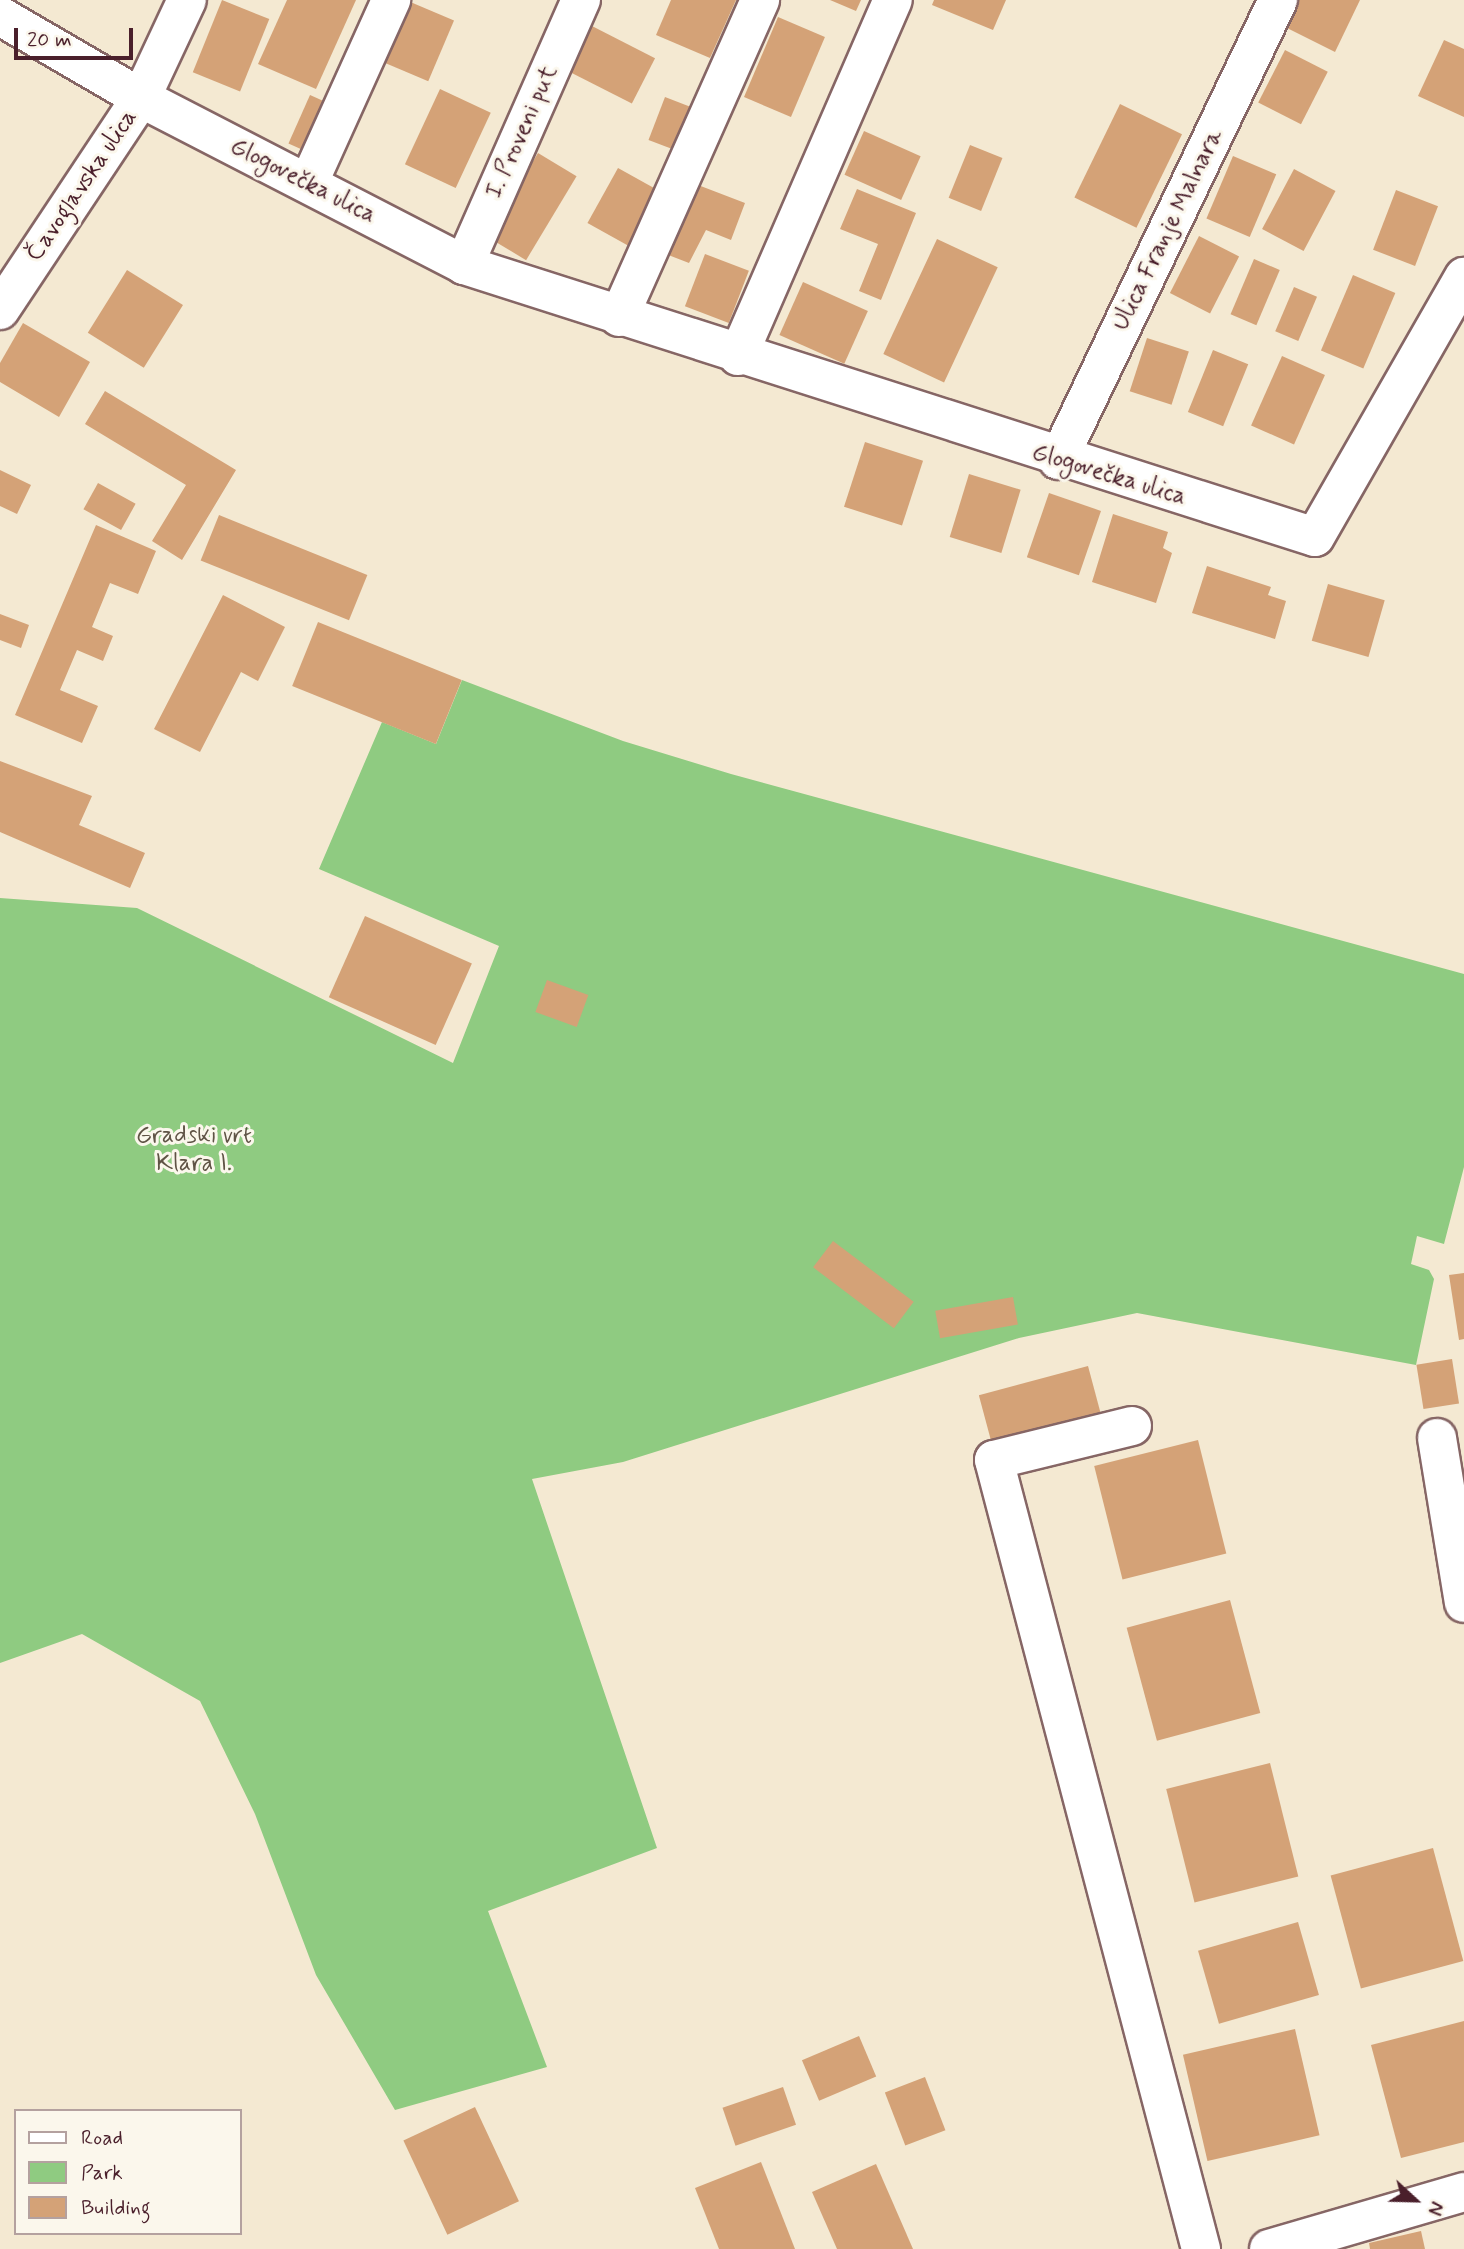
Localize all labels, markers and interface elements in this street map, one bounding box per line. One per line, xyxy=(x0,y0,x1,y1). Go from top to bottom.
scale bar xyxy=(18,14,136,58)
text: 20 m xyxy=(27,26,72,54)
street label: I. Proveni put xyxy=(481,64,563,200)
street label: Čavoglavska ulica xyxy=(20,103,144,269)
street label: Ulica Franje Malnara xyxy=(1105,120,1231,340)
street label: Glogovečka ulica xyxy=(224,131,382,231)
street label: Glogovečka ulica xyxy=(1027,438,1191,512)
park label: Gradski vrt Klara I. xyxy=(134,1122,254,1178)
legend xyxy=(14,2109,242,2235)
text: Road xyxy=(81,2124,123,2152)
text: Park xyxy=(81,2159,123,2187)
north arrow xyxy=(1380,2165,1450,2235)
text: Building xyxy=(81,2194,151,2222)
text: N xyxy=(1421,2198,1449,2219)

